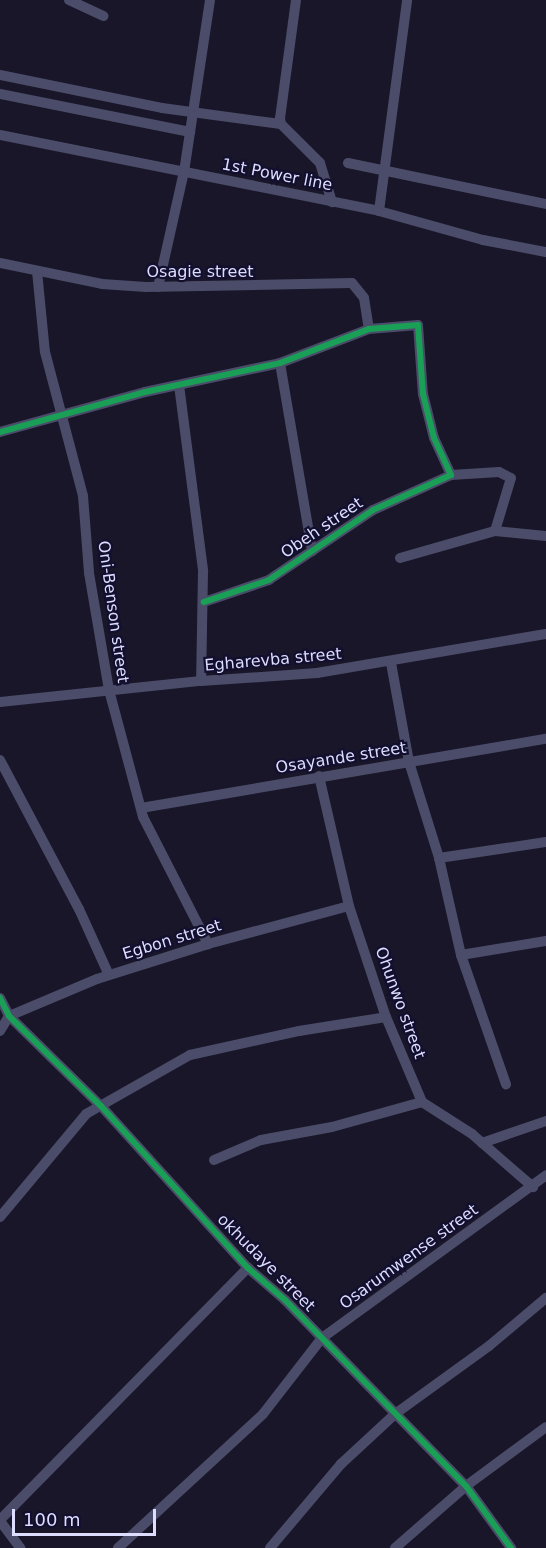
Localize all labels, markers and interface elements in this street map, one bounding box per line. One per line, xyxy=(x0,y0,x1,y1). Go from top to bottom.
street label: 1st Power line xyxy=(220,155,334,195)
street label: Osagie street xyxy=(146,262,254,282)
street label: Obeh street xyxy=(277,494,367,562)
street label: Oni-Benson street xyxy=(94,540,132,684)
street label: Egharevba street xyxy=(204,644,342,676)
street label: Osayande street xyxy=(274,738,408,778)
street label: Egbon street xyxy=(120,916,224,964)
street label: Ohunwo street xyxy=(371,944,429,1062)
street label: Osarumwense street xyxy=(336,1200,482,1314)
street label: okhudaye street xyxy=(213,1210,319,1316)
scale bar xyxy=(15,1497,159,1535)
text: 100 m xyxy=(23,1509,81,1530)

